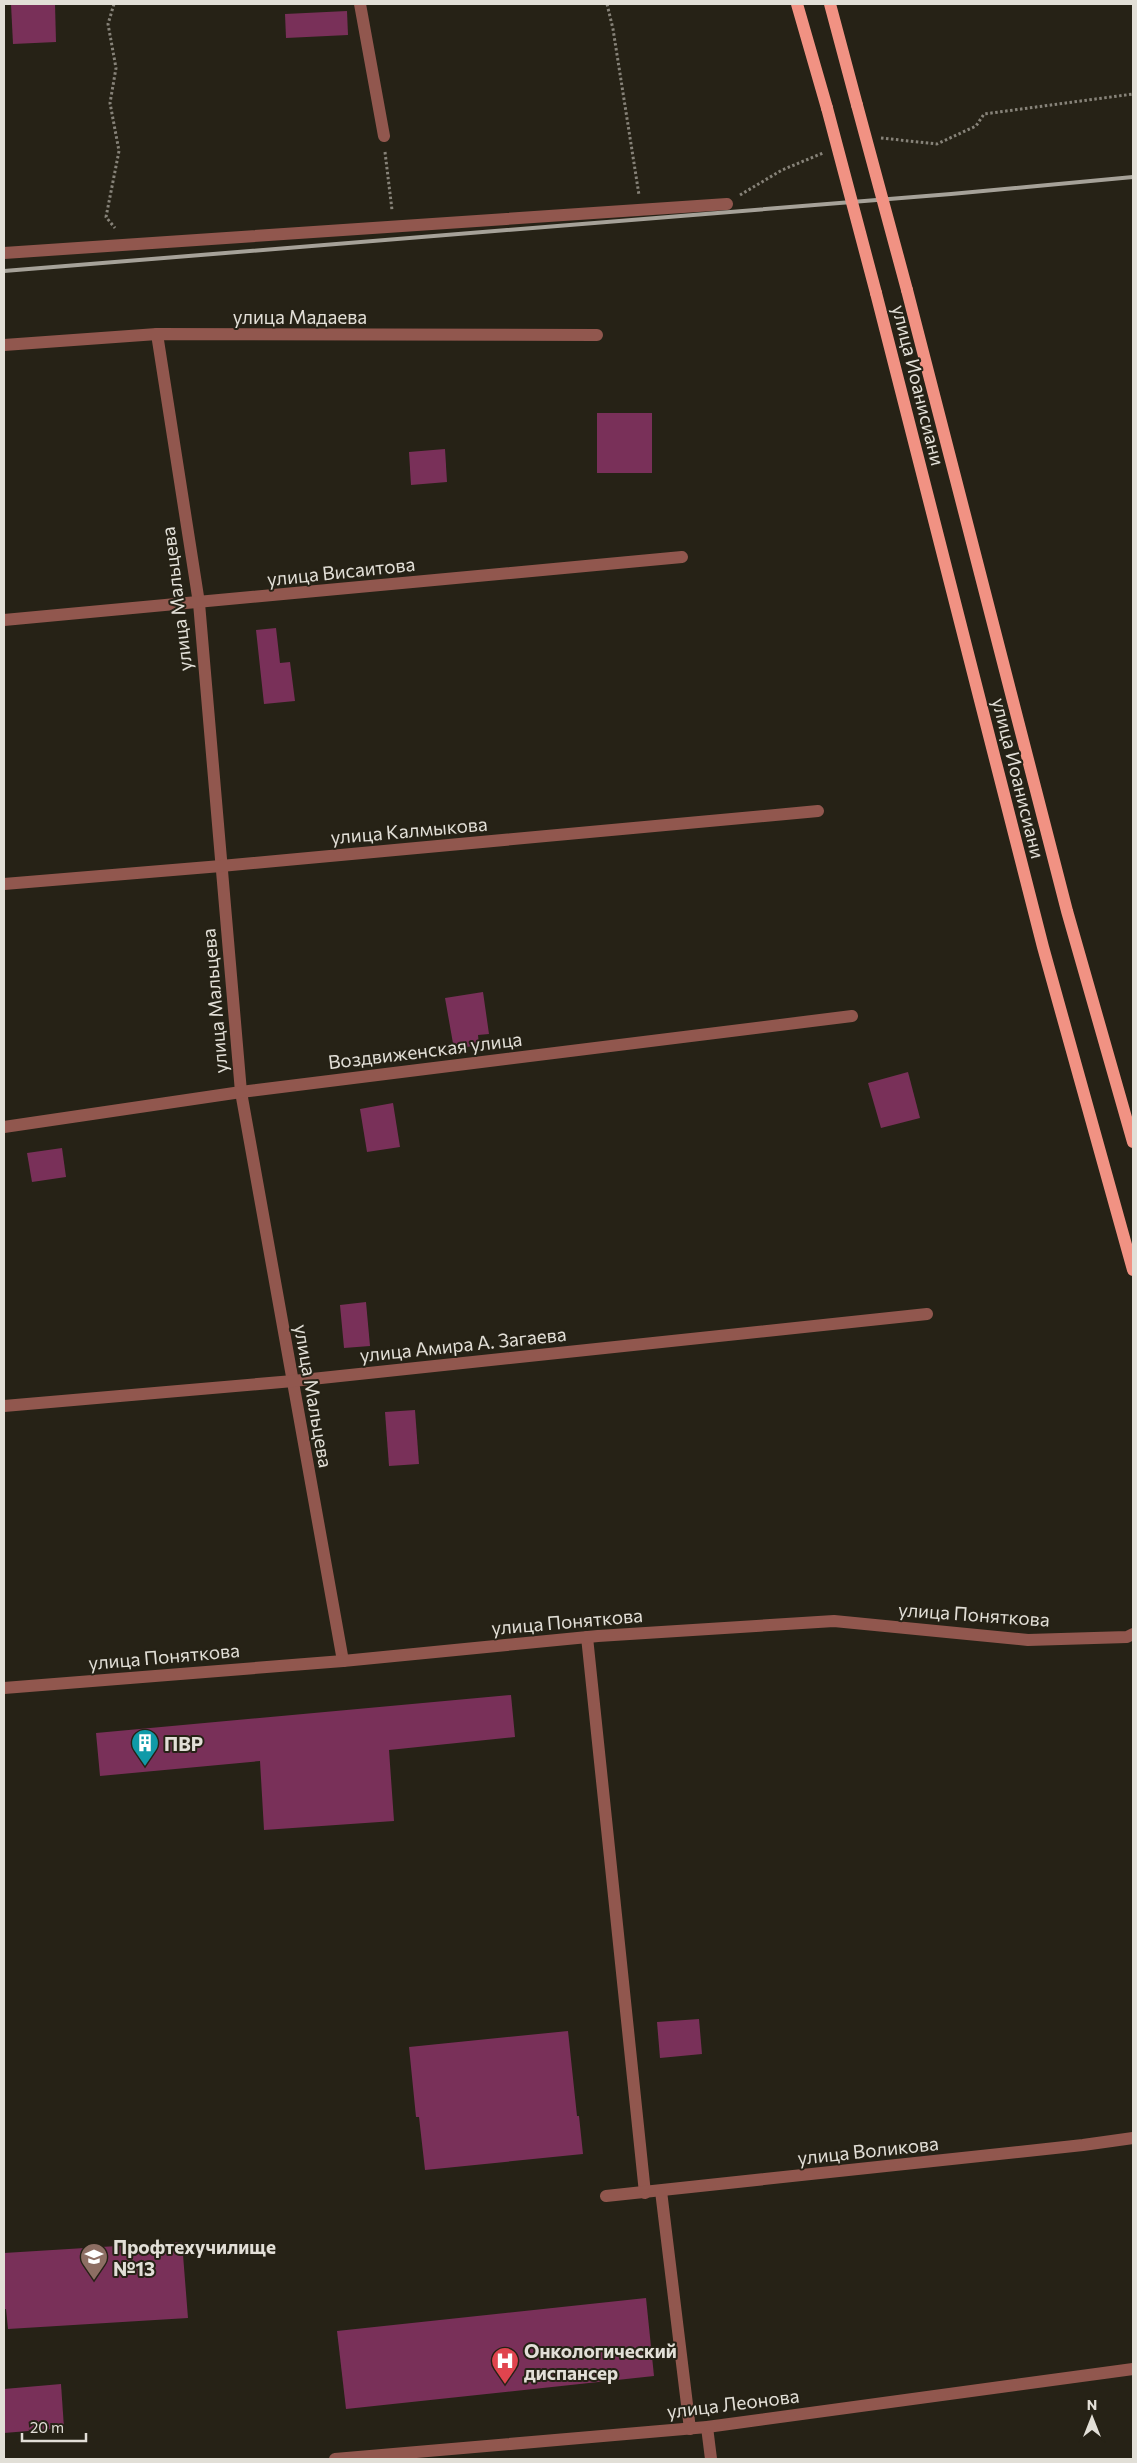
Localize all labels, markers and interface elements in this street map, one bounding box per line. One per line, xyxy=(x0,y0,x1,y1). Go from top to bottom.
street label: улица Иоанисиани xyxy=(888,302,950,468)
street label: улица Мадаева xyxy=(233,305,367,328)
street label: улица Мальцева xyxy=(156,526,196,672)
street label: улица Висаитова xyxy=(266,552,416,590)
street label: улица Иоанисиани xyxy=(988,695,1050,861)
street label: улица Калмыкова xyxy=(330,812,488,848)
street label: улица Мальцева xyxy=(196,928,232,1074)
street label: Воздвиженская улица xyxy=(327,1027,523,1073)
street label: улица Амира А. Загаева xyxy=(358,1322,568,1366)
street label: улица Мальцева xyxy=(290,1323,338,1469)
street label: улица Поняткова xyxy=(897,1597,1051,1631)
street label: улица Поняткова xyxy=(490,1603,644,1639)
street label: улица Поняткова xyxy=(87,1638,241,1674)
building icon: ПВР xyxy=(130,1728,160,1767)
place label: ПВР xyxy=(164,1732,203,1755)
street label: улица Воликова xyxy=(796,2131,940,2169)
place label: Профтехучилище №13 xyxy=(113,2235,276,2280)
school or university icon: Профтехучилище №13 xyxy=(79,2242,109,2281)
place label: Онкологический диспансер xyxy=(524,2339,677,2384)
hospital icon: Онкологический диспансер xyxy=(490,2346,520,2385)
street label: улица Леонова xyxy=(665,2383,801,2423)
north arrow xyxy=(1067,2393,1117,2443)
text: N xyxy=(1087,2396,1097,2413)
scale bar xyxy=(22,2410,86,2442)
text: 20 m xyxy=(30,2418,64,2436)

